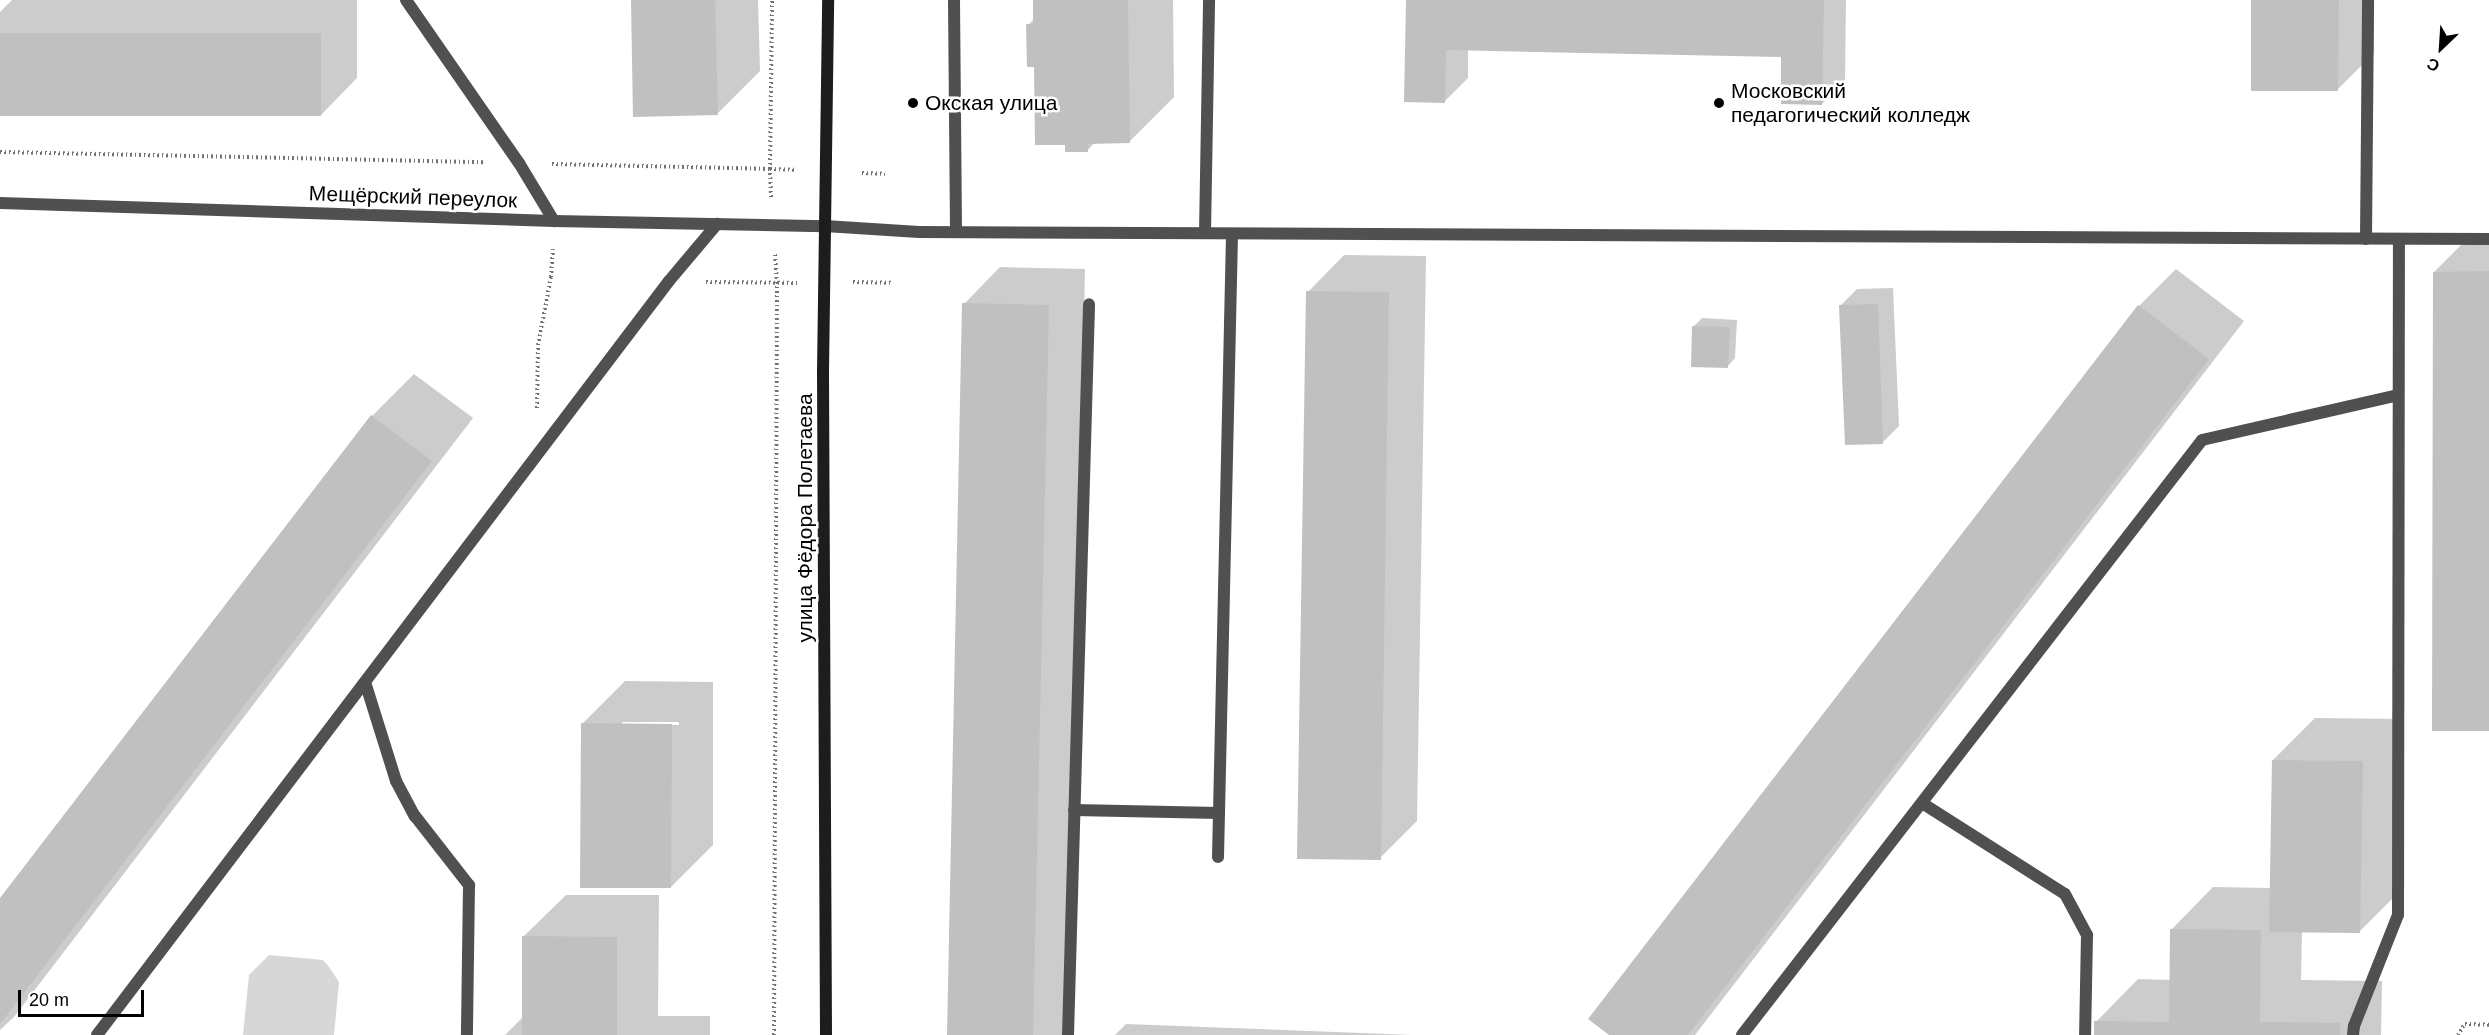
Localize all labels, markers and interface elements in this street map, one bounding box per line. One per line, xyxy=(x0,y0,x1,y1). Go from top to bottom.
north arrow xyxy=(2411,18,2471,78)
text: С xyxy=(2424,55,2442,75)
place label: Московский педагогический колледж xyxy=(1731,78,1970,128)
place label: Окская улица xyxy=(925,90,1058,116)
marker: Окская улица xyxy=(906,96,920,110)
marker: Московский педагогический колледж xyxy=(1712,96,1726,110)
street label: Мещёрский переулок xyxy=(308,181,518,213)
street label: улица Фёдора Полетаева xyxy=(792,393,818,643)
scale bar xyxy=(21,978,147,1016)
text: 20 m xyxy=(29,990,69,1010)

